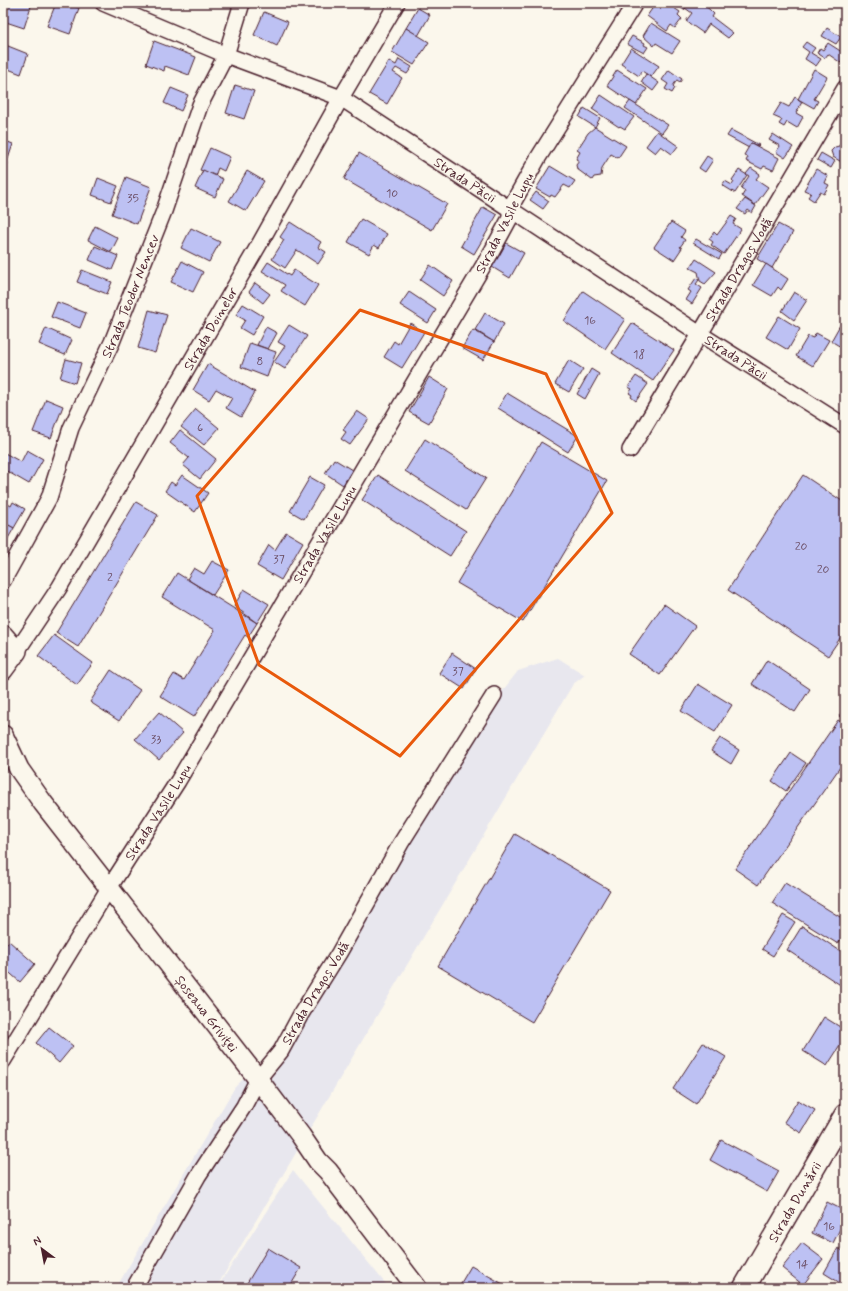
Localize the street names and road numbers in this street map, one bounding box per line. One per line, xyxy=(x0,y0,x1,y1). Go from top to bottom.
street label: Strada Păcii xyxy=(430,153,499,208)
street label: Strada Vasile Lupu xyxy=(472,170,538,277)
street label: Strada Dragoș Vodă xyxy=(701,214,777,325)
street label: Strada Teodor Nencev xyxy=(98,232,164,361)
street label: Strada Doinelor xyxy=(180,284,242,374)
street label: Strada Păcii xyxy=(701,331,771,385)
street label: Strada Vasile Lupu xyxy=(289,482,361,587)
street label: Strada Vasile Lupu xyxy=(121,761,196,864)
street label: Strada Dragoș Vodă xyxy=(278,938,354,1048)
street label: Șoseaua Griviţei xyxy=(171,972,242,1057)
street label: Strada Dunării xyxy=(765,1158,826,1246)

